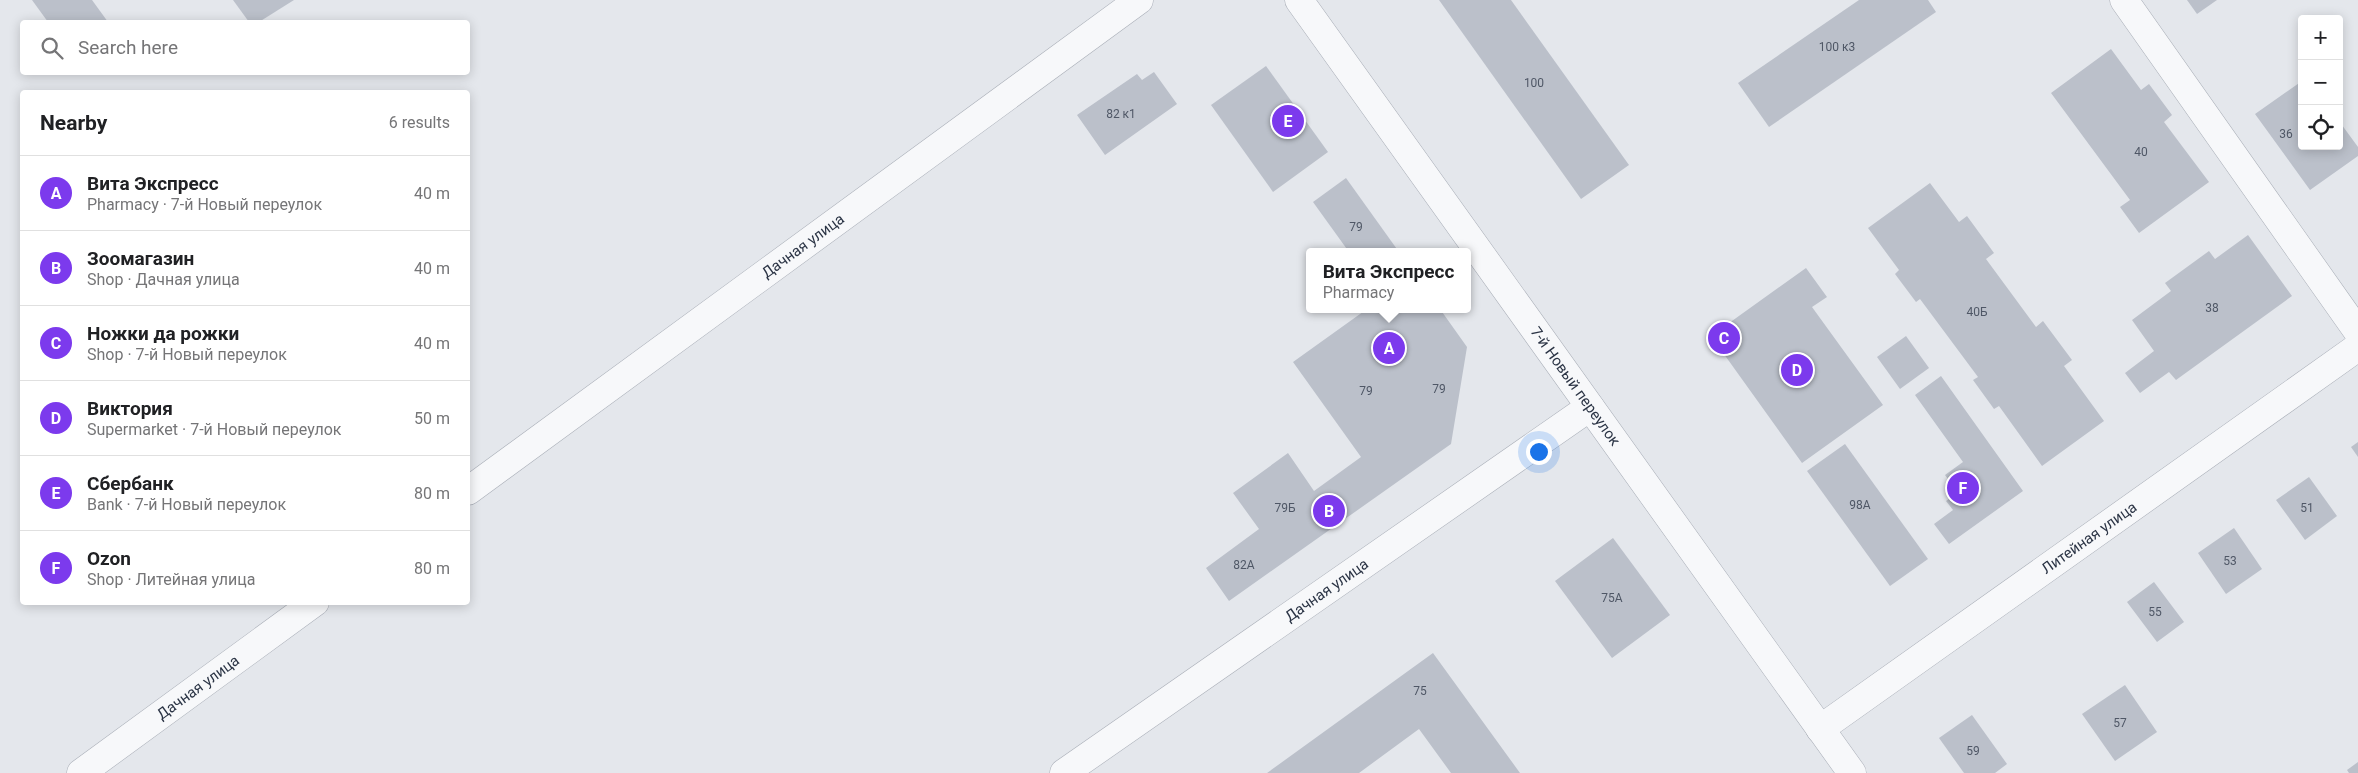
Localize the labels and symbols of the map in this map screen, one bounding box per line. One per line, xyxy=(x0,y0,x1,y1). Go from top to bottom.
house number: 100 к3 xyxy=(1819,40,1855,54)
house number: 100 xyxy=(1524,76,1544,90)
pin: E xyxy=(1272,102,1304,140)
house number: 82 к1 xyxy=(1106,107,1136,121)
house number: 36 xyxy=(2279,127,2293,141)
house number: 40 xyxy=(2134,145,2148,159)
street label: Дачная улица xyxy=(758,210,848,282)
house number: 79 xyxy=(1349,220,1363,234)
house number: 38 xyxy=(2205,301,2219,315)
house number: 40Б xyxy=(1966,305,1988,319)
pin: C xyxy=(1708,319,1740,357)
street label: 7-й Новый переулок xyxy=(1527,323,1624,449)
pin: A xyxy=(1373,329,1405,367)
pin: D xyxy=(1781,351,1813,389)
house number: 79 xyxy=(1432,382,1446,396)
house number: 79 xyxy=(1359,384,1373,398)
your location xyxy=(1526,439,1552,465)
pin: F xyxy=(1947,469,1979,507)
pin: B xyxy=(1313,492,1345,530)
house number: 98А xyxy=(1849,498,1871,512)
street label: Литейная улица xyxy=(2038,498,2140,578)
house number: 79Б xyxy=(1274,501,1296,515)
house number: 51 xyxy=(2300,501,2314,515)
house number: 53 xyxy=(2223,554,2237,568)
street label: Дачная улица xyxy=(1281,555,1372,626)
house number: 82А xyxy=(1233,558,1255,572)
house number: 75А xyxy=(1601,591,1623,605)
house number: 55 xyxy=(2148,605,2162,619)
street label: Дачная улица xyxy=(153,651,243,724)
house number: 75 xyxy=(1413,684,1427,698)
house number: 57 xyxy=(2113,716,2127,730)
house number: 59 xyxy=(1966,744,1980,758)

